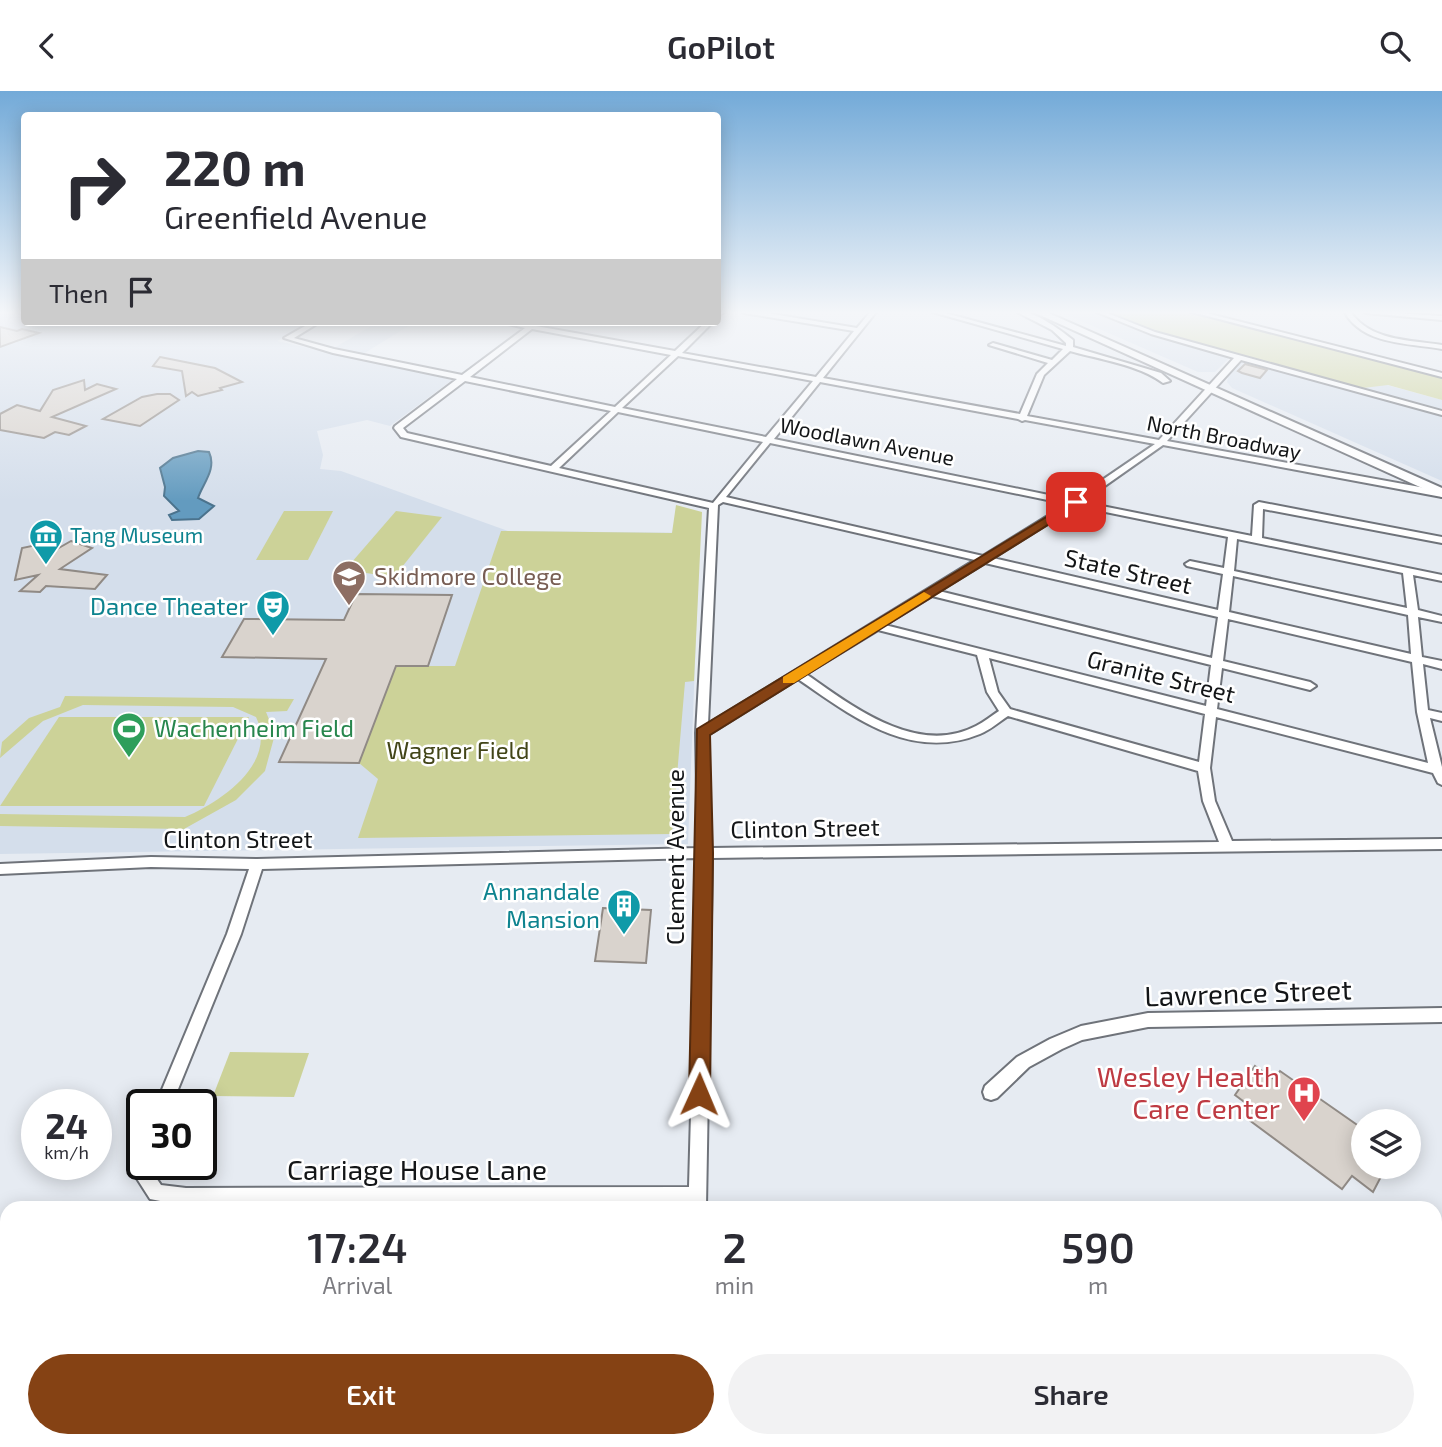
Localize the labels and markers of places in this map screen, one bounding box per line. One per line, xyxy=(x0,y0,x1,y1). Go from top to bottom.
pin xyxy=(1046,472,1106,532)
museum icon: Tang Museum xyxy=(27,517,65,566)
place label: Tang Museum xyxy=(70,522,203,547)
school or university icon: Skidmore College xyxy=(330,558,368,607)
place label: Skidmore College xyxy=(374,561,562,590)
theatre icon: Dance Theater xyxy=(254,588,292,637)
place label: Dance Theater xyxy=(90,591,248,620)
sports icon: Wachenheim Field xyxy=(110,710,148,759)
place label: Wachenheim Field xyxy=(154,713,354,742)
place label: Annandale Mansion xyxy=(483,876,600,933)
building icon: Annandale Mansion xyxy=(605,887,643,936)
place label: Wesley Health Care Center xyxy=(1097,1059,1280,1125)
hospital icon: Wesley Health Care Center xyxy=(1285,1074,1323,1123)

